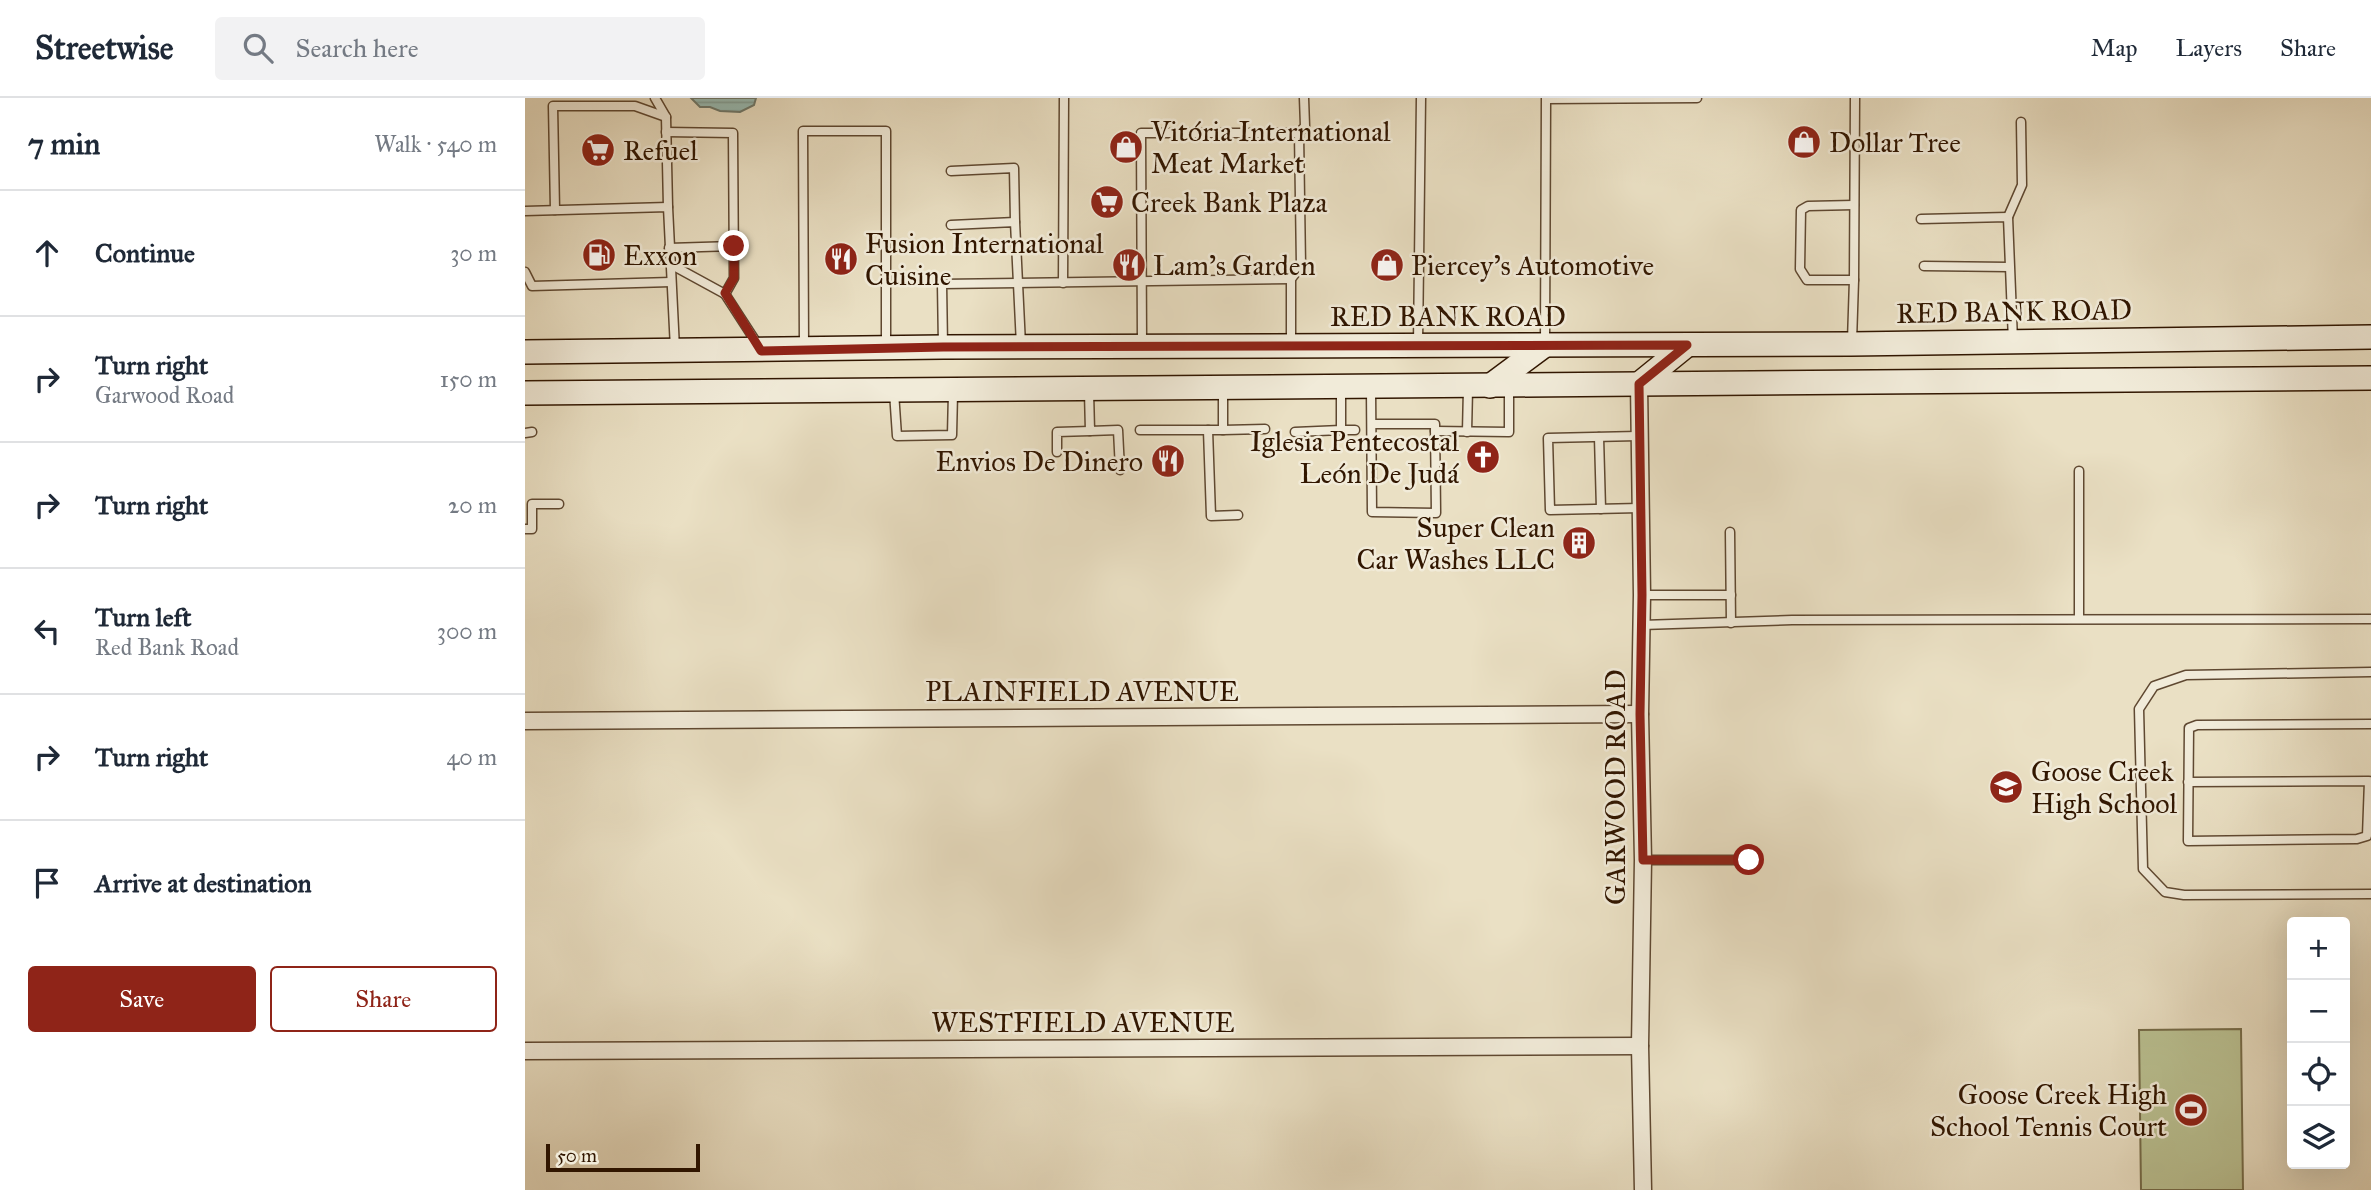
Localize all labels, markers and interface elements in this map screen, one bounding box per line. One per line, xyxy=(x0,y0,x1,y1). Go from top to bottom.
search box xyxy=(215,17,705,80)
text: Streetwise xyxy=(35,28,173,68)
icon: search xyxy=(239,29,277,67)
text: Search here xyxy=(295,32,418,64)
text: Map xyxy=(2091,33,2138,63)
text: Layers xyxy=(2176,33,2242,63)
text: Share xyxy=(2280,33,2336,63)
place label: Vitória International Meat Market xyxy=(1150,114,1391,181)
shop icon: Dollar Tree xyxy=(1785,123,1823,161)
place label: Dollar Tree xyxy=(1829,125,1961,160)
text: 7 min xyxy=(28,126,100,162)
shop icon: Vitória International Meat Market xyxy=(1107,128,1145,166)
text: Walk · 540 m xyxy=(374,130,497,158)
supermarket icon: Refuel xyxy=(579,131,617,169)
place label: Refuel xyxy=(623,133,698,168)
supermarket icon: Creek Bank Plaza xyxy=(1088,183,1126,221)
place label: Creek Bank Plaza xyxy=(1131,185,1328,220)
place label: Fusion International Cuisine xyxy=(865,226,1104,293)
route end xyxy=(718,230,749,261)
icon: ahead xyxy=(28,234,66,272)
fuel station icon: Exxon xyxy=(580,236,618,274)
text: Continue xyxy=(95,237,195,269)
place label: Exxon xyxy=(623,238,697,273)
text: 30 m xyxy=(450,239,497,267)
restaurant icon: Fusion International Cuisine xyxy=(822,240,860,278)
restaurant icon: Lam's Garden xyxy=(1110,246,1148,284)
shop icon: Piercey's Automotive xyxy=(1368,246,1406,284)
place label: Lam's Garden xyxy=(1153,248,1316,283)
place label: Piercey's Automotive xyxy=(1411,248,1654,283)
street label: RED BANK ROAD xyxy=(1896,292,2132,331)
street label: RED BANK ROAD xyxy=(1330,299,1566,334)
text: Turn right xyxy=(95,349,208,381)
icon: right xyxy=(28,360,66,398)
text: 150 m xyxy=(440,365,497,393)
text: Garwood Road xyxy=(95,381,234,409)
place label: Iglesia Pentecostal León De Judá xyxy=(1250,424,1459,491)
church icon: Iglesia Pentecostal León De Judá xyxy=(1464,438,1502,476)
restaurant icon: Envios De Dinero xyxy=(1149,442,1187,480)
place label: Envios De Dinero xyxy=(935,444,1143,479)
icon: right xyxy=(28,486,66,524)
text: Turn right xyxy=(95,489,208,521)
text: 20 m xyxy=(448,491,497,519)
place label: Super Clean Car Washes LLC xyxy=(1356,510,1555,577)
building icon: Super Clean Car Washes LLC xyxy=(1560,524,1598,562)
text: Turn left xyxy=(95,601,191,633)
icon: left xyxy=(28,612,66,650)
text: 300 m xyxy=(437,617,497,645)
text: Red Bank Road xyxy=(95,633,239,661)
street label: GARWOOD ROAD xyxy=(1598,669,1633,905)
street label: PLAINFIELD AVENUE xyxy=(925,674,1239,709)
icon: right xyxy=(28,738,66,776)
text: Turn right xyxy=(95,741,208,773)
text: 40 m xyxy=(447,743,497,771)
place label: Goose Creek High School xyxy=(2031,754,2177,821)
school or university icon: Goose Creek High School xyxy=(1987,768,2025,806)
route start xyxy=(1733,844,1764,875)
icon: arrive xyxy=(28,864,66,902)
text: Arrive at destination xyxy=(95,867,312,899)
map controls xyxy=(2287,917,2350,1169)
button: + xyxy=(2287,917,2350,980)
button: Save xyxy=(28,966,256,1032)
button: Share xyxy=(270,966,497,1032)
button: − xyxy=(2287,980,2350,1043)
street label: WESTFIELD AVENUE xyxy=(931,1005,1235,1040)
button: locate xyxy=(2287,1043,2350,1106)
place label: Goose Creek High School Tennis Court xyxy=(1930,1077,2167,1144)
sports icon: Goose Creek High School Tennis Court xyxy=(2172,1091,2210,1129)
button: layers xyxy=(2287,1106,2350,1169)
scale bar xyxy=(546,1141,700,1173)
text: 50 m xyxy=(557,1144,597,1167)

